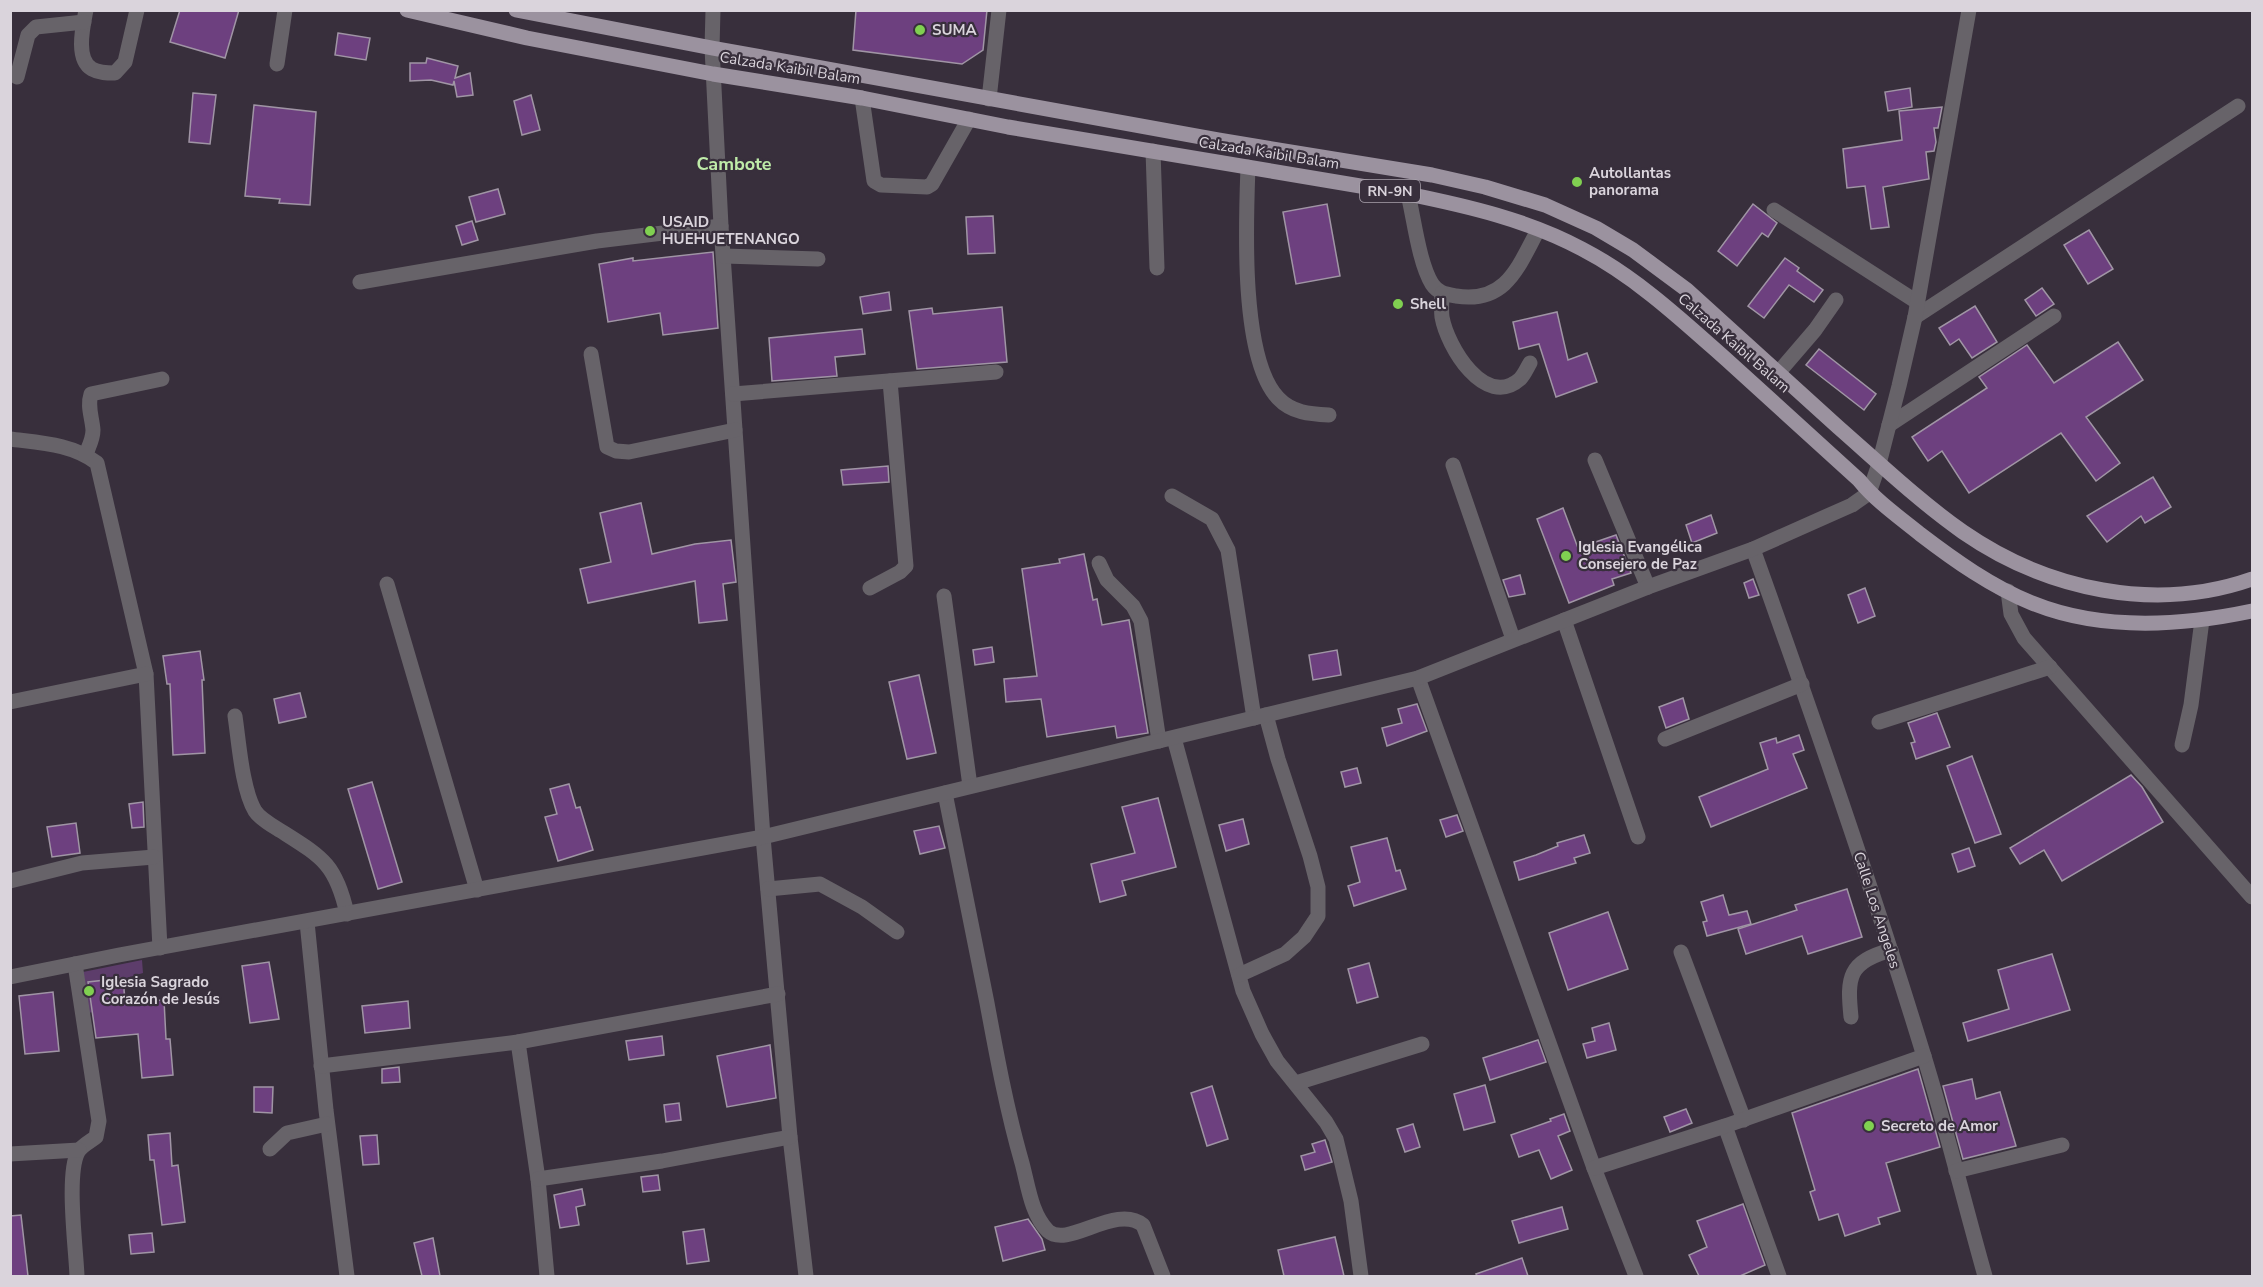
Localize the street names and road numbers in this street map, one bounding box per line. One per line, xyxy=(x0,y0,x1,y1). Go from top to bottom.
street label: Calzada Kaibil Balam xyxy=(718,47,862,89)
street label: Calzada Kaibil Balam xyxy=(1197,132,1341,174)
road number: RN-9N xyxy=(1360,180,1420,202)
street label: Calzada Kaibil Balam xyxy=(1674,289,1794,397)
street label: Calle Los Angeles xyxy=(1849,849,1905,971)

